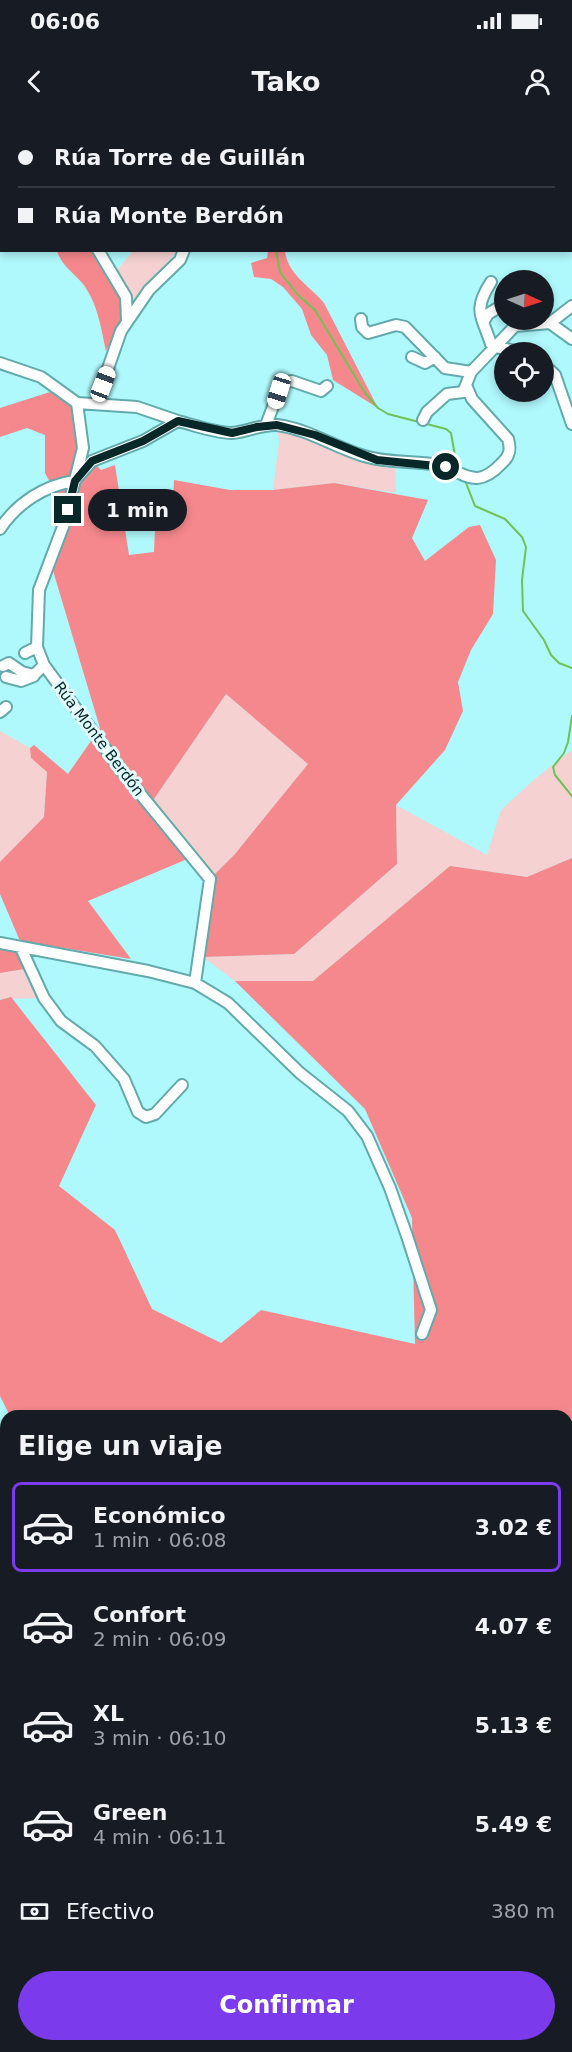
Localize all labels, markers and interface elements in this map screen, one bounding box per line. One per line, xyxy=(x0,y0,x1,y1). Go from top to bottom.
text: 06:06 xyxy=(30,9,100,34)
icon: back xyxy=(18,65,51,98)
icon: person xyxy=(521,65,554,98)
text: Tako xyxy=(252,66,320,97)
text: Rúa Torre de Guillán xyxy=(54,145,306,170)
text: Rúa Monte Berdón xyxy=(54,203,284,228)
north arrow xyxy=(494,270,554,330)
map controls xyxy=(494,270,554,402)
button: locate xyxy=(494,342,554,402)
car xyxy=(88,364,118,404)
car xyxy=(265,371,293,411)
route start xyxy=(432,453,459,480)
callout: 1 min xyxy=(89,489,188,531)
route end xyxy=(54,496,81,523)
text: 1 min xyxy=(106,498,169,522)
street label: Rúa Monte Berdón xyxy=(50,678,148,800)
text: Elige un viaje xyxy=(18,1430,222,1461)
icon: car xyxy=(21,1500,75,1554)
text: Económico xyxy=(93,1503,226,1528)
text: 3.02 € xyxy=(475,1515,552,1540)
text: 1 min · 06:08 xyxy=(93,1528,227,1552)
icon: car xyxy=(21,1599,75,1653)
text: Confort xyxy=(93,1602,186,1627)
text: 4.07 € xyxy=(475,1614,552,1639)
text: 2 min · 06:09 xyxy=(93,1627,227,1651)
icon: car xyxy=(21,1698,75,1752)
text: XL xyxy=(93,1701,124,1726)
text: 5.13 € xyxy=(475,1713,552,1738)
text: 3 min · 06:10 xyxy=(93,1726,227,1750)
icon: car xyxy=(21,1797,75,1851)
text: Green xyxy=(93,1800,167,1825)
text: 5.49 € xyxy=(475,1812,552,1837)
text: 4 min · 06:11 xyxy=(93,1825,227,1849)
icon: cash xyxy=(18,1895,51,1928)
text: Efectivo xyxy=(66,1899,155,1924)
text: 380 m xyxy=(491,1899,555,1923)
button: Confirmar xyxy=(18,1971,555,2040)

